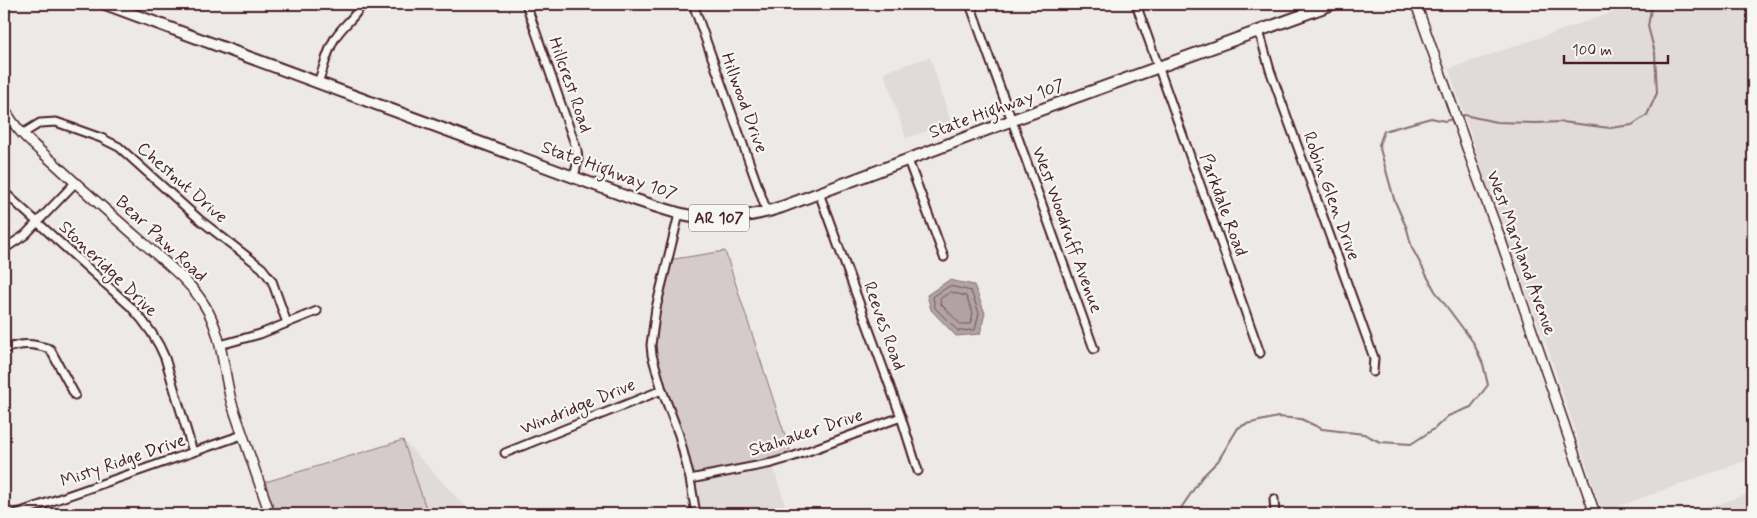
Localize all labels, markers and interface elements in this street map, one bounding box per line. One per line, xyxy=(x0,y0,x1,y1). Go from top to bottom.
scale bar xyxy=(1564,32,1668,64)
street label: Hillcrest Road xyxy=(542,34,598,136)
text: 100 m xyxy=(1572,41,1612,61)
street label: Hillwood Drive xyxy=(715,50,773,156)
street label: State Highway 107 xyxy=(926,73,1069,147)
street label: Robin Glen Drive xyxy=(1297,128,1365,264)
street label: State Highway 107 xyxy=(537,135,680,209)
street label: Chestnut Drive xyxy=(131,137,233,229)
street label: West Woodruff Avenue xyxy=(1026,143,1108,317)
street label: Parkdale Road xyxy=(1193,150,1253,260)
street label: West Maryland Avenue xyxy=(1480,167,1562,339)
street label: Bear Paw Road xyxy=(110,190,212,288)
road number: AR 107 xyxy=(689,204,749,232)
street label: Stoneridge Drive xyxy=(52,215,163,323)
street label: Reeves Road xyxy=(857,278,911,374)
street label: Windridge Drive xyxy=(517,373,640,442)
street label: Stalnaker Drive xyxy=(746,403,866,463)
street label: Misty Ridge Drive xyxy=(57,428,189,494)

